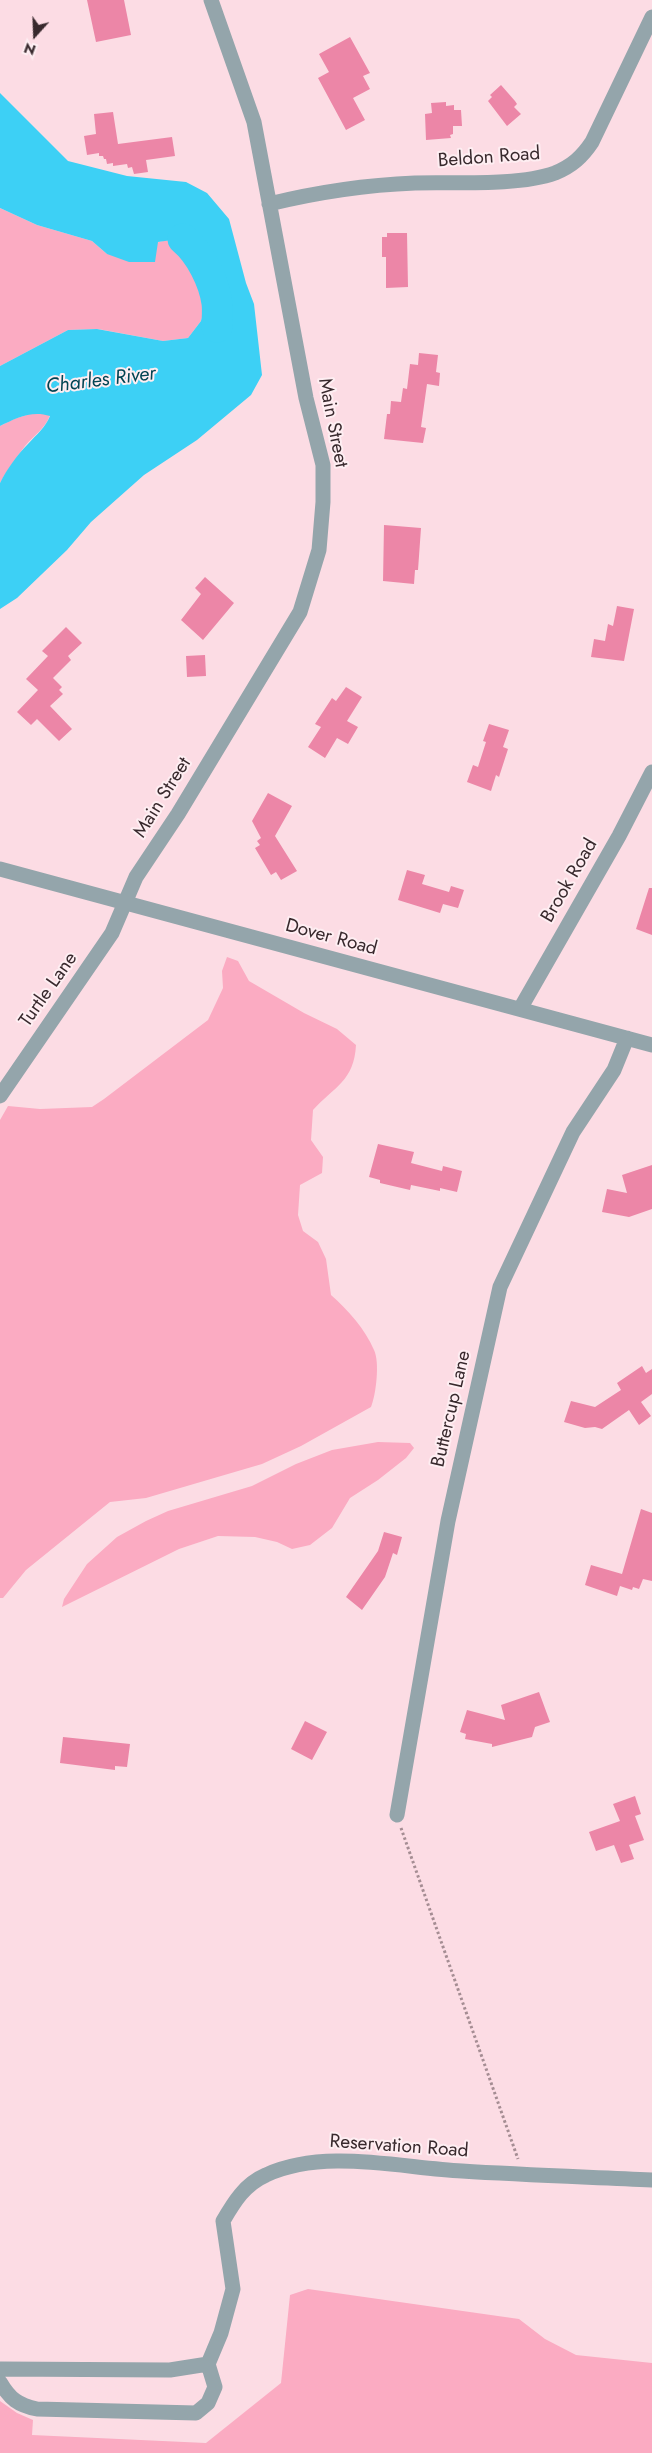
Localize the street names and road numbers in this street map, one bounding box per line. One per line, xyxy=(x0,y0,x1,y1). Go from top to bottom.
street label: Beldon Road xyxy=(437,143,541,173)
street label: Main Street xyxy=(312,376,352,470)
street label: Main Street xyxy=(129,754,197,842)
street label: Brook Road xyxy=(537,835,603,927)
street label: Dover Road xyxy=(283,915,379,961)
street label: Turtle Lane xyxy=(15,948,83,1032)
street label: Buttercup Lane xyxy=(428,1349,476,1469)
street label: Reservation Road xyxy=(329,2131,469,2163)

